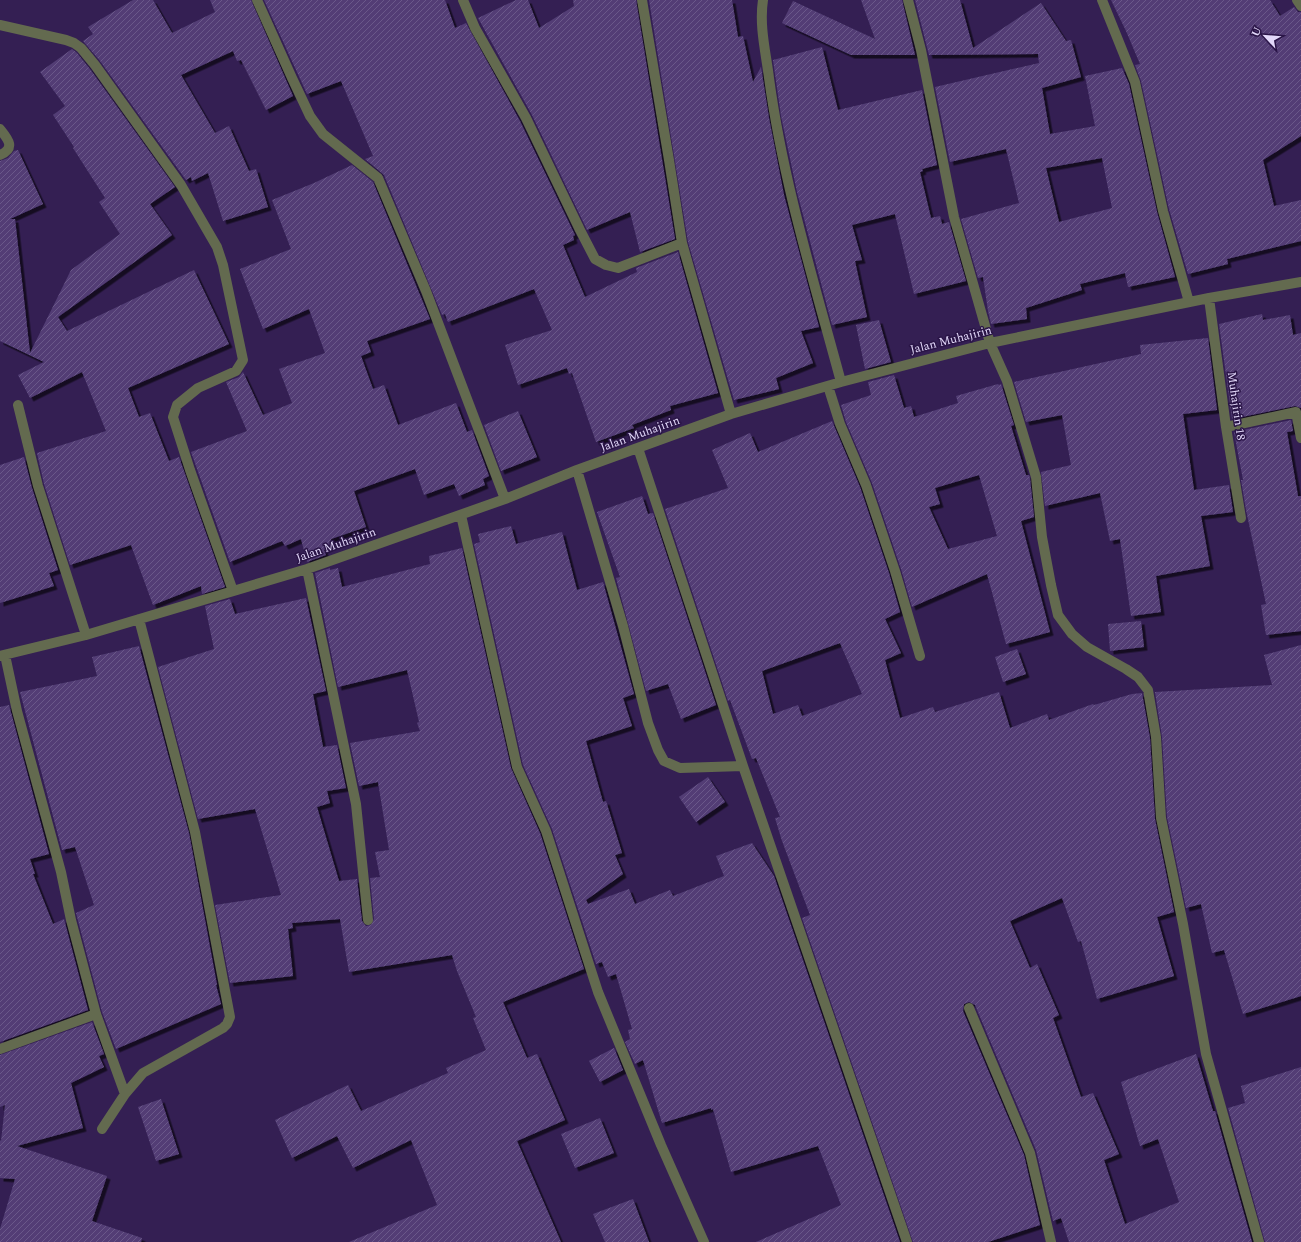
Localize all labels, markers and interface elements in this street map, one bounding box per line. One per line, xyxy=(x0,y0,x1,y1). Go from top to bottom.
north arrow xyxy=(1245,16,1285,56)
text: U xyxy=(1247,24,1266,40)
street label: Jalan Muhajirin xyxy=(908,321,994,359)
street label: Muhajirin 18 xyxy=(1222,370,1250,442)
street label: Jalan Muhajirin xyxy=(597,411,683,457)
street label: Jalan Muhajirin xyxy=(293,522,379,568)

